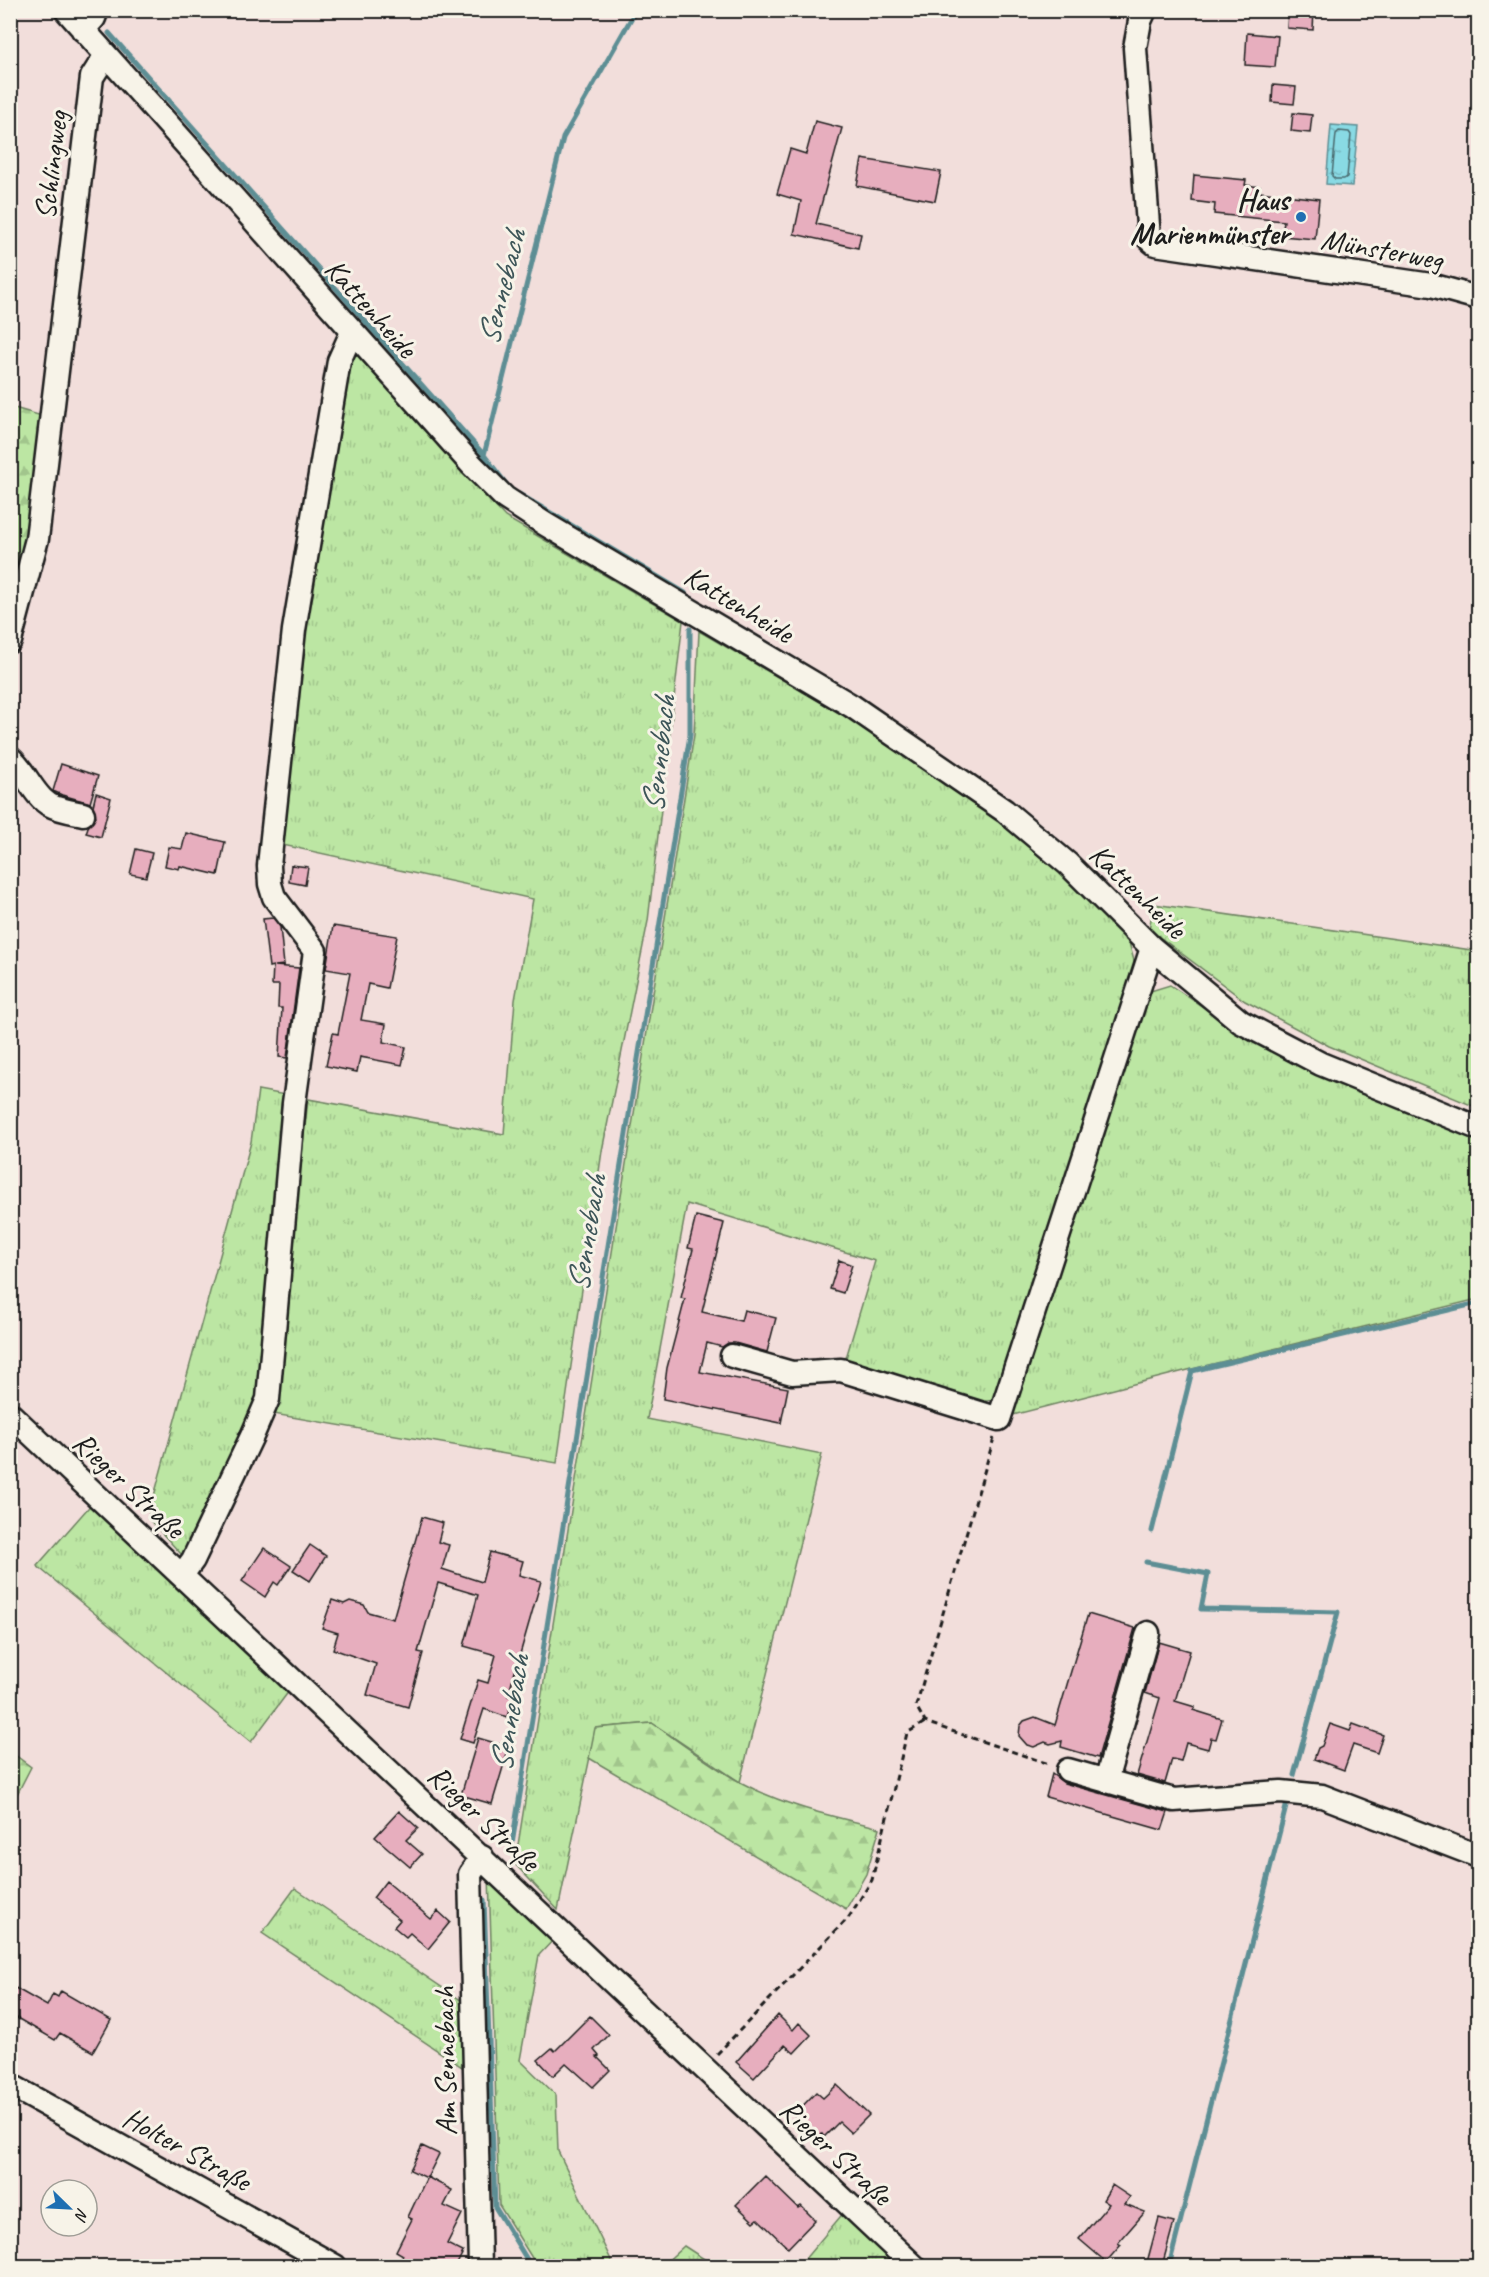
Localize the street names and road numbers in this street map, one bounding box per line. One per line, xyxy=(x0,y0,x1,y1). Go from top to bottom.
street label: Schlingweg xyxy=(25,107,77,221)
street label: Münsterweg xyxy=(1318,220,1448,279)
street label: Kattenheide xyxy=(316,250,427,367)
street label: Kattenheide xyxy=(677,557,802,653)
street label: Kattenheide xyxy=(1081,835,1196,948)
street label: Rieger Straße xyxy=(65,1423,195,1548)
street label: Rieger Straße xyxy=(420,1756,550,1881)
street label: Am Sennebach xyxy=(425,1986,465,2136)
street label: Rieger Straße xyxy=(772,2090,902,2215)
street label: Holter Straße xyxy=(116,2098,259,2201)

